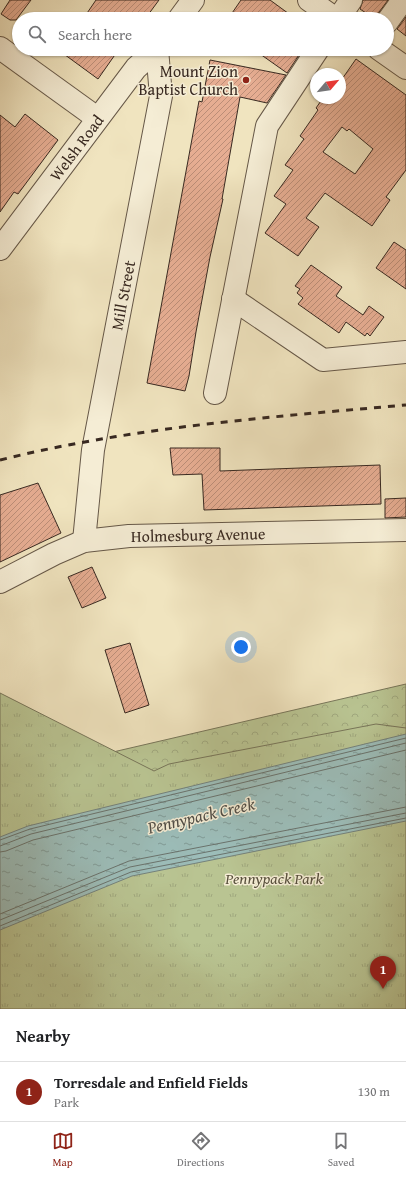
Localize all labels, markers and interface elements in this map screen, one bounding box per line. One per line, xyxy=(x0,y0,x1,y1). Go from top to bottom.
search box xyxy=(12,12,394,56)
icon: search xyxy=(26,23,48,45)
text: Search here xyxy=(58,24,132,45)
place label: Mount Zion Baptist Church xyxy=(139,59,238,101)
north arrow xyxy=(310,68,346,104)
marker: Mount Zion Baptist Church xyxy=(241,75,251,85)
street label: Welsh Road xyxy=(43,109,109,186)
street label: Mill Street xyxy=(104,258,141,332)
street label: Holmesburg Avenue xyxy=(131,521,266,548)
your location xyxy=(231,637,251,657)
water label: Pennypack Creek xyxy=(144,790,257,840)
park label: Pennypack Park xyxy=(224,866,324,890)
pin: 1 xyxy=(370,956,396,989)
text: Nearby xyxy=(16,1023,70,1048)
text: Torresdale and Enfield Fields xyxy=(54,1072,248,1093)
text: 1 xyxy=(26,1082,32,1101)
text: 130 m xyxy=(358,1082,390,1101)
text: Park xyxy=(54,1093,79,1112)
tab: Map xyxy=(52,1130,74,1170)
tab: Directions xyxy=(177,1130,224,1170)
tab: Saved xyxy=(328,1130,354,1170)

